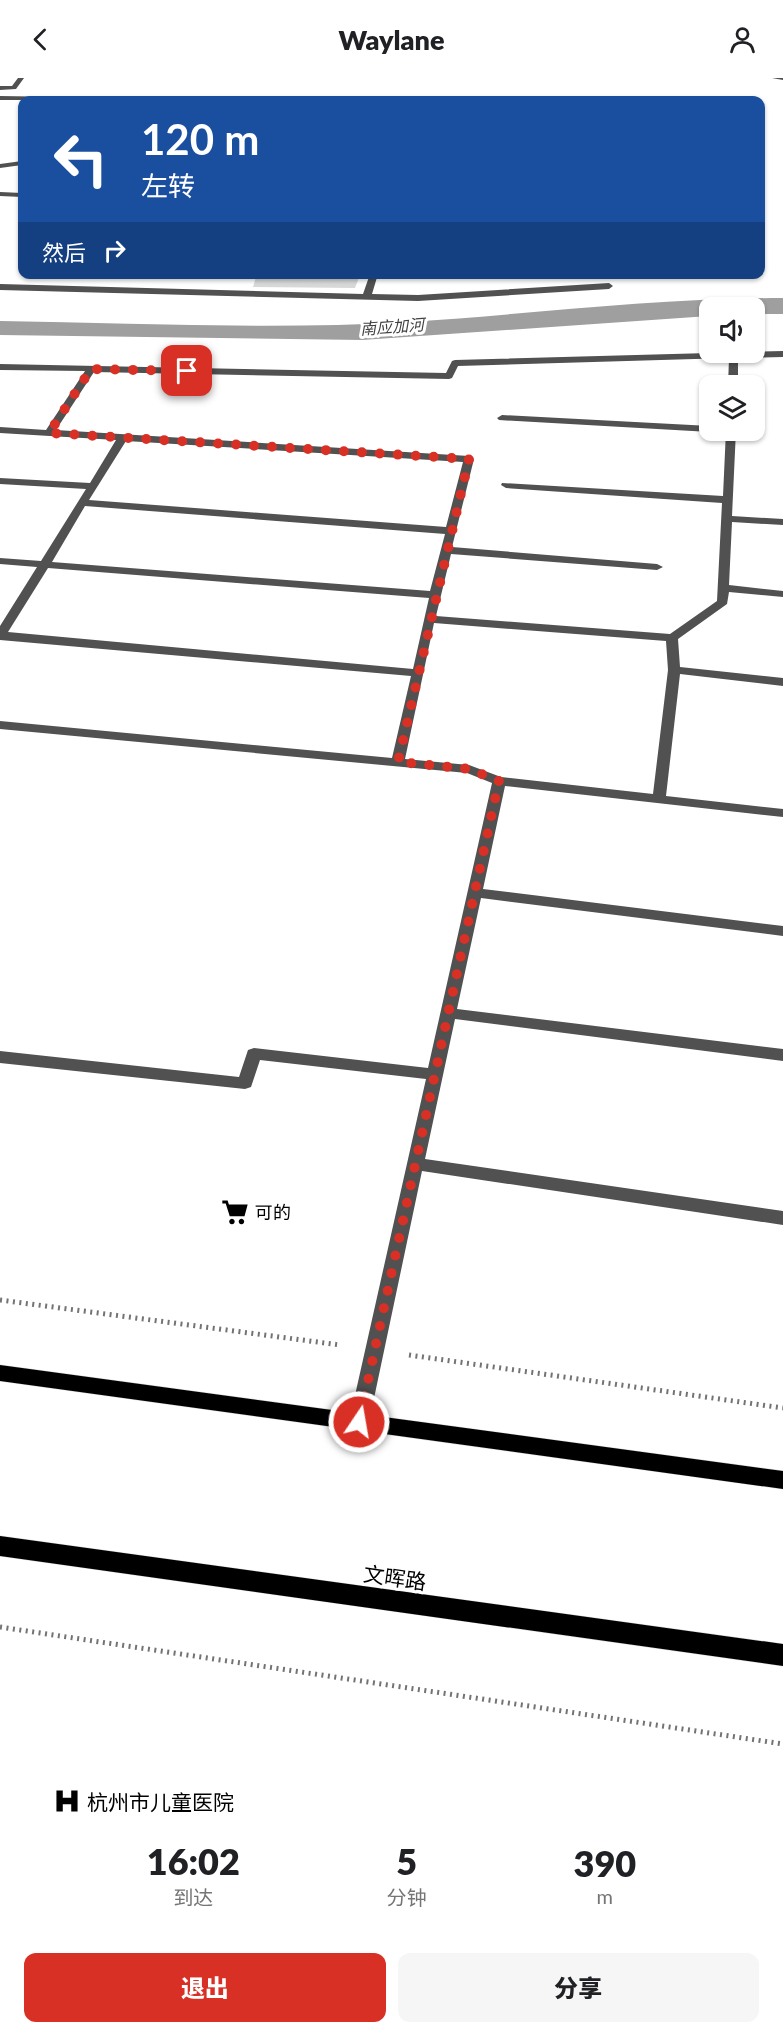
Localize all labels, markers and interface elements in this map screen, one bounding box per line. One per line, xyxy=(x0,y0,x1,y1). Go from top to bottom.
icon: back xyxy=(24,23,57,56)
text: Waylane xyxy=(339,23,444,56)
icon: person xyxy=(726,23,759,56)
text: 120 m xyxy=(141,114,259,164)
icon: left xyxy=(42,120,120,198)
text: 左转 xyxy=(141,169,195,202)
icon: right xyxy=(98,234,131,267)
text: 然后 xyxy=(42,239,86,266)
map controls xyxy=(699,297,765,441)
button: sound xyxy=(699,297,765,363)
water label: 南应加河 xyxy=(359,314,428,338)
pin xyxy=(161,345,212,396)
icon: arrive xyxy=(170,354,203,387)
button: layers xyxy=(699,375,765,441)
supermarket icon: 可的 xyxy=(220,1197,250,1227)
place label: 可的 xyxy=(255,1201,291,1223)
position arrow xyxy=(327,1390,391,1454)
street label: 文晖路 xyxy=(362,1560,428,1594)
hospital icon: 杭州市儿童医院 xyxy=(52,1786,82,1816)
place label: 杭州市儿童医院 xyxy=(87,1789,234,1814)
text: 16:02 xyxy=(147,1839,240,1883)
text: 5 xyxy=(396,1839,417,1883)
text: 390 xyxy=(574,1841,636,1885)
text: m xyxy=(597,1884,613,1908)
text: 到达 xyxy=(173,1885,213,1909)
text: 分钟 xyxy=(387,1885,427,1909)
button: 退出 xyxy=(24,1953,386,2022)
button: 分享 xyxy=(398,1953,759,2022)

